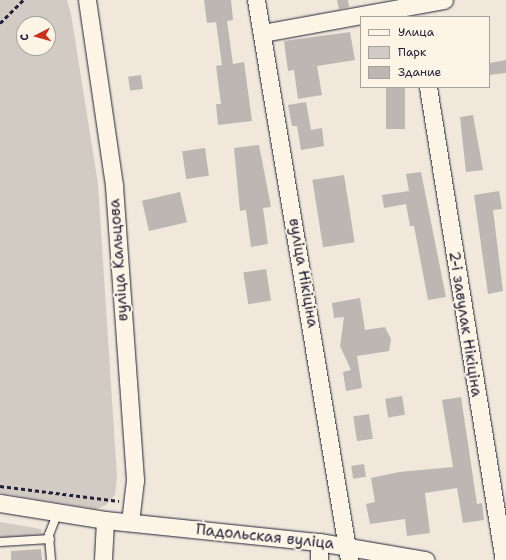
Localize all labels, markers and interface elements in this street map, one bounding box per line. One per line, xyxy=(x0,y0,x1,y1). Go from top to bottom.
north arrow xyxy=(16,16,56,56)
legend xyxy=(360,16,490,88)
text: Улица xyxy=(398,24,434,40)
text: С xyxy=(17,33,32,41)
text: Парк xyxy=(398,44,426,60)
text: Здание xyxy=(398,64,441,80)
street label: вуліца Кальцова xyxy=(106,198,132,322)
street label: вуліца Нікіціна xyxy=(285,217,321,329)
street label: 2-і завулак Нікіціна xyxy=(445,250,485,398)
street label: Падольская вуліца xyxy=(195,521,335,553)

